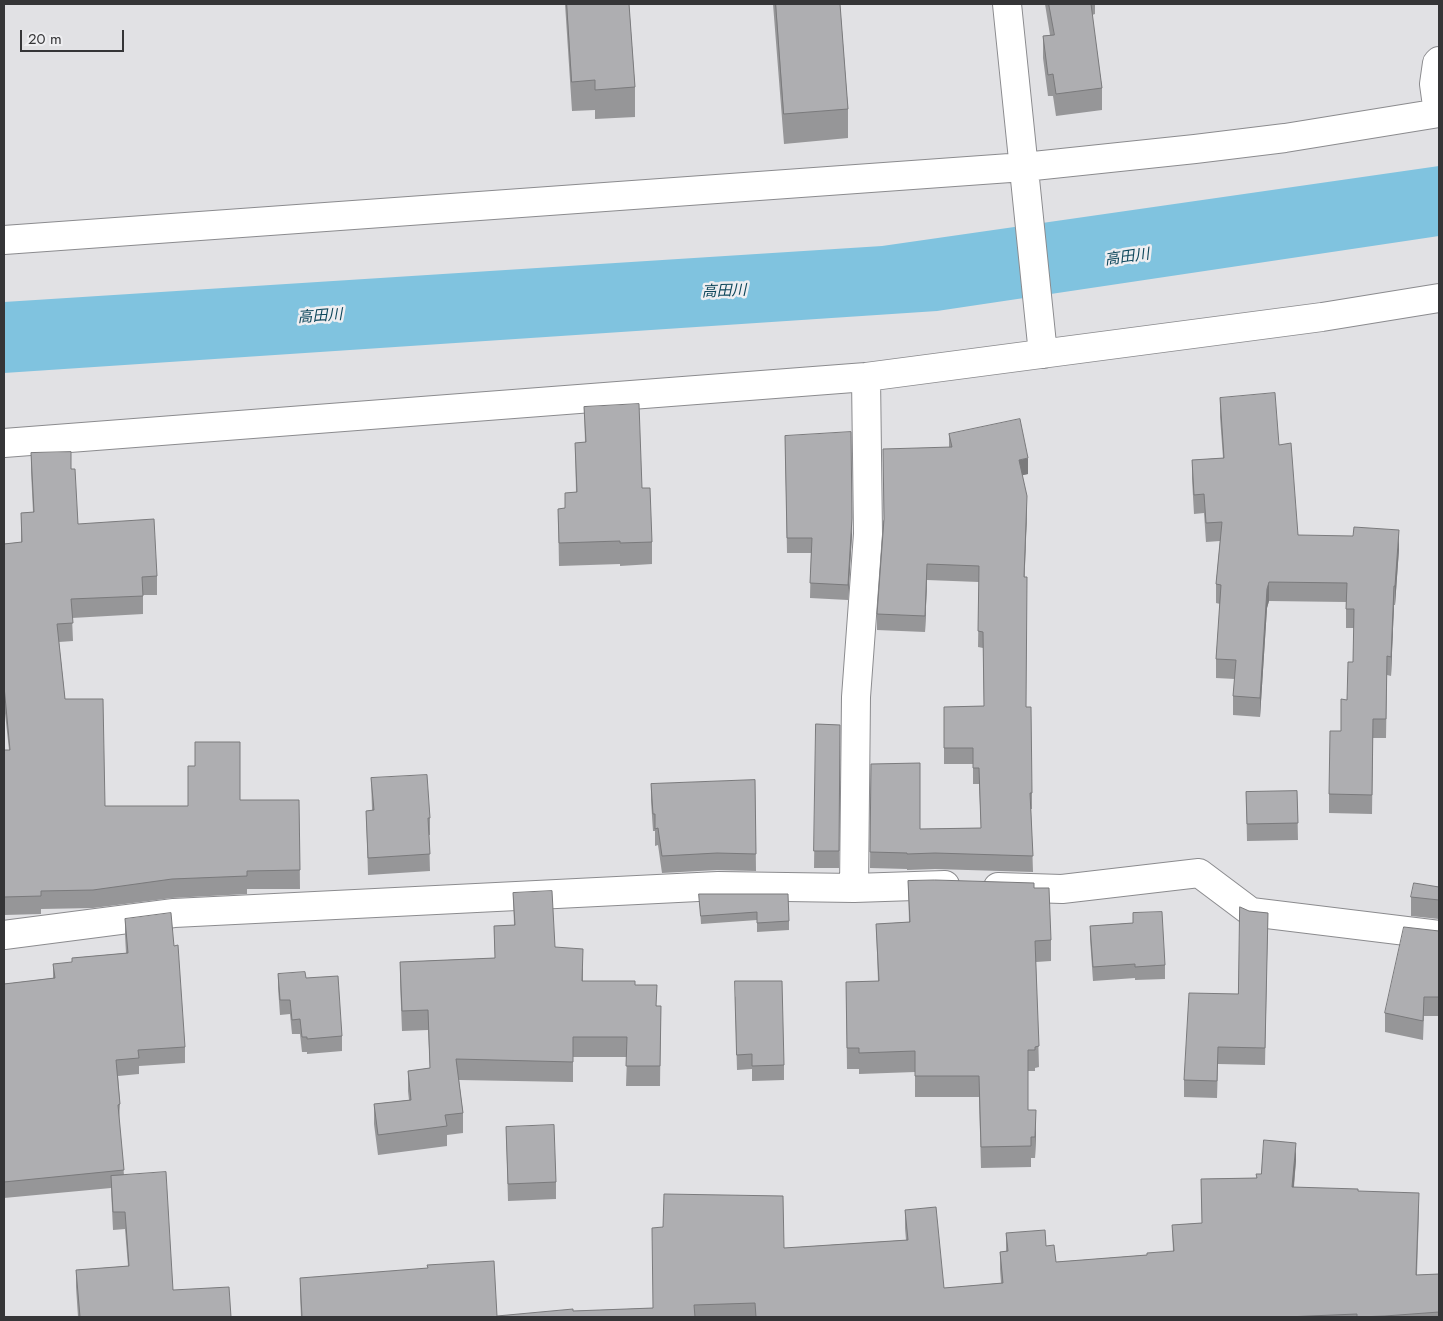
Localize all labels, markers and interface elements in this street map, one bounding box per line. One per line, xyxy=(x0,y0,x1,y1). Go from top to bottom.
scale bar xyxy=(22,20,126,52)
text: 20 m xyxy=(28,28,62,50)
water label: 高田川 xyxy=(1103,246,1151,270)
water label: 高田川 xyxy=(701,282,747,302)
water label: 高田川 xyxy=(297,306,343,328)

